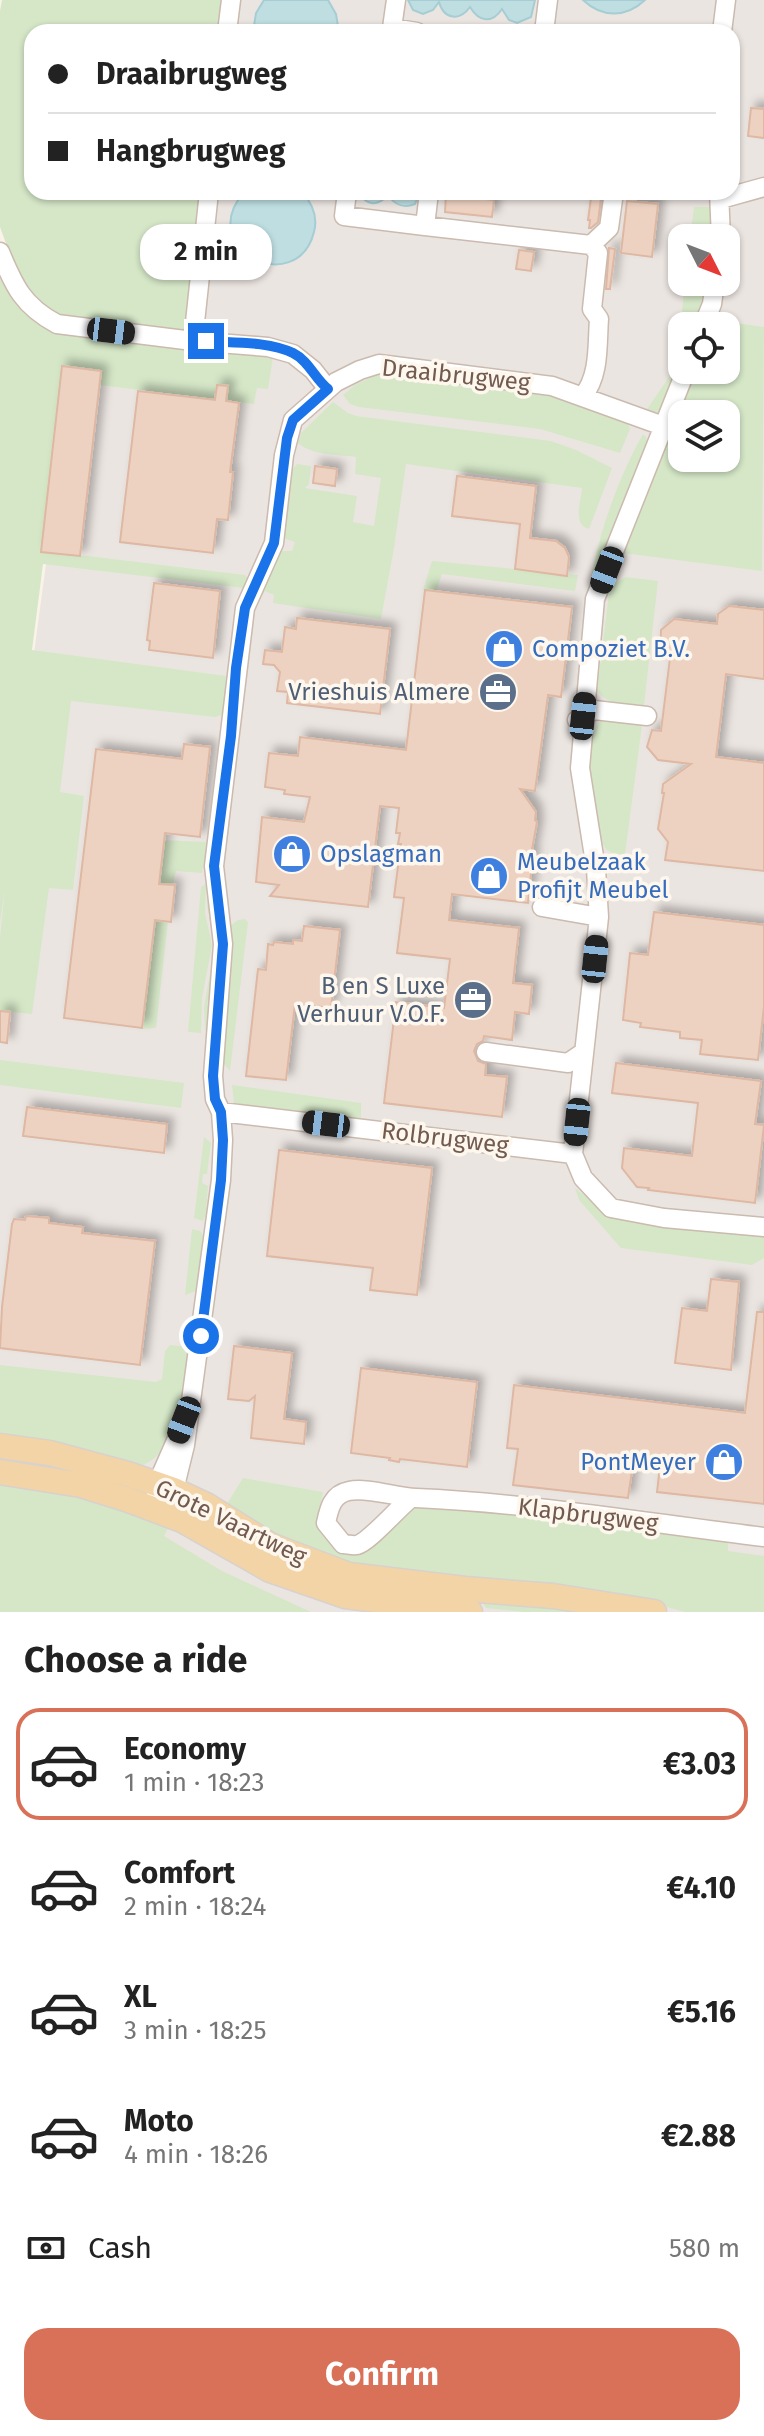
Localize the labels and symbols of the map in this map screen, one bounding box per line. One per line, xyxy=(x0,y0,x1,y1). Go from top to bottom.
north arrow xyxy=(668,224,740,296)
callout: 2 min xyxy=(140,225,272,281)
car xyxy=(86,316,136,346)
route end xyxy=(188,323,224,359)
street label: Draaibrugweg xyxy=(380,353,532,397)
car xyxy=(587,543,627,597)
shop icon: Compoziet B.V. xyxy=(483,628,525,670)
place label: Compoziet B.V. xyxy=(532,635,690,663)
office icon: Vrieshuis Almere xyxy=(477,671,519,713)
place label: Vrieshuis Almere xyxy=(288,678,470,706)
car xyxy=(569,691,597,741)
shop icon: Opslagman xyxy=(271,833,313,875)
place label: Opslagman xyxy=(320,840,442,868)
place label: Meubelzaak Profijt Meubel xyxy=(517,848,669,904)
shop icon: Meubelzaak Profijt Meubel xyxy=(468,855,510,897)
car xyxy=(581,934,609,984)
place label: B en S Luxe Verhuur V.O.F. xyxy=(297,972,445,1028)
office icon: B en S Luxe Verhuur V.O.F. xyxy=(452,979,494,1021)
car xyxy=(563,1097,591,1147)
car xyxy=(301,1109,351,1139)
street label: Rolbrugweg xyxy=(380,1116,511,1160)
route start xyxy=(183,1318,219,1354)
car xyxy=(164,1393,204,1447)
shop icon: PontMeyer xyxy=(703,1441,745,1483)
place label: PontMeyer xyxy=(580,1448,697,1476)
street label: Grote Vaartweg xyxy=(151,1473,312,1571)
street label: Klapbrugweg xyxy=(516,1493,660,1538)

